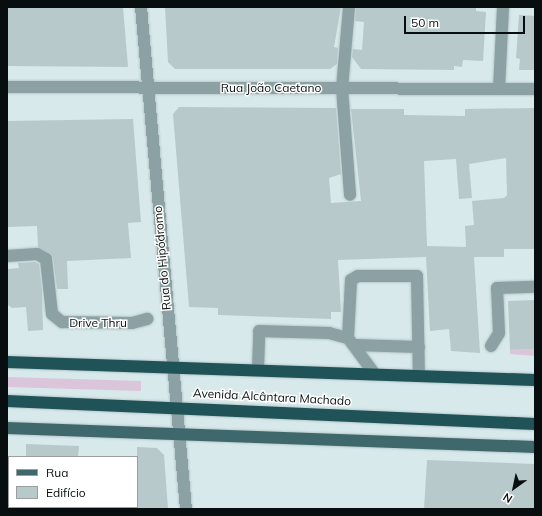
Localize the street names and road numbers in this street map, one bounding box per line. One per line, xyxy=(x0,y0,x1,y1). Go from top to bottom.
street label: Rua João Caetano xyxy=(221,81,321,95)
street label: Rua do Hipódromo xyxy=(150,205,174,311)
street label: Drive Thru xyxy=(69,316,127,330)
street label: Avenida Alcântara Machado xyxy=(193,386,351,408)

